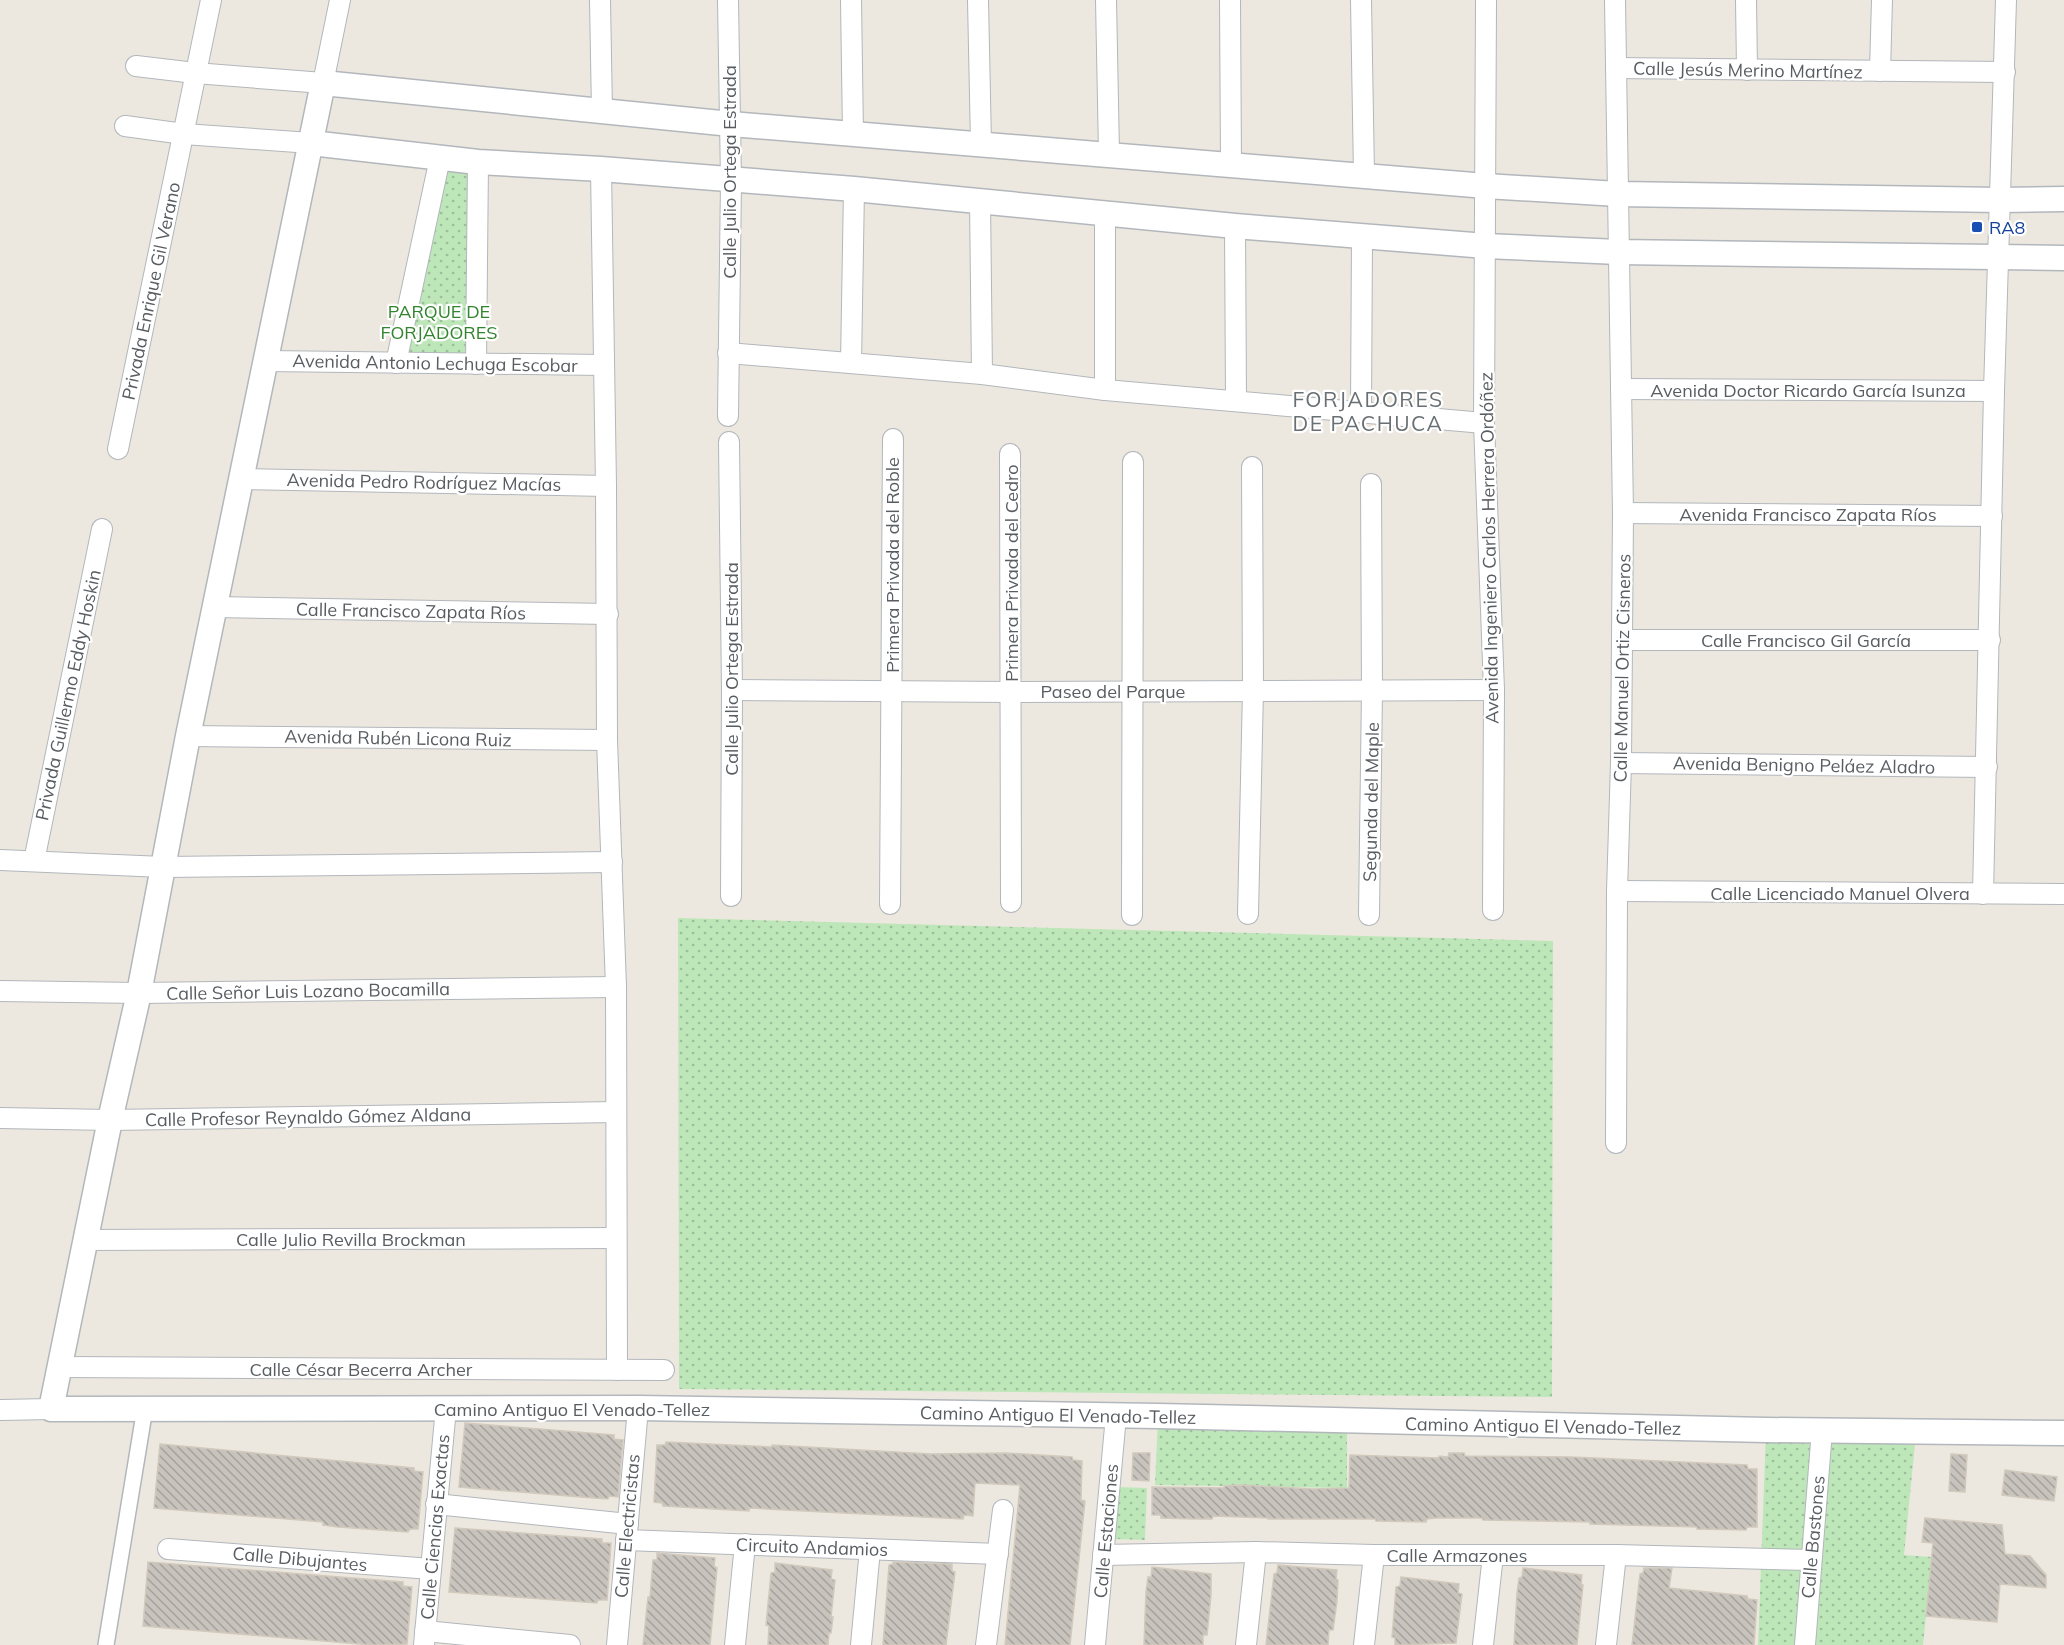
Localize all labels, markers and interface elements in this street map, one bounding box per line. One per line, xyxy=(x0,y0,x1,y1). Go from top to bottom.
street label: Calle Jesús Merino Martínez xyxy=(1633,56,1863,84)
street label: Calle Julio Ortega Estrada xyxy=(718,65,741,279)
street label: Privada Enrique Gil Verano xyxy=(117,180,185,402)
place label: RA8 xyxy=(1989,216,2025,239)
marker: RA8 xyxy=(1970,220,1984,234)
park label: PARQUE DE FORJADORES xyxy=(381,300,497,344)
street label: Avenida Antonio Lechuga Escobar xyxy=(292,349,578,377)
street label: Avenida Ingeniero Carlos Herrera Ordóñez xyxy=(1474,372,1504,724)
street label: Avenida Doctor Ricardo García Isunza xyxy=(1650,379,1966,402)
district label: FORJADORES DE PACHUCA xyxy=(1292,386,1444,436)
street label: Primera Privada del Roble xyxy=(881,457,904,673)
street label: Primera Privada del Cedro xyxy=(1000,464,1023,682)
street label: Avenida Pedro Rodríguez Macías xyxy=(286,468,562,496)
street label: Avenida Francisco Zapata Ríos xyxy=(1679,503,1937,526)
street label: Calle Manuel Ortiz Cisneros xyxy=(1609,553,1635,783)
street label: Calle Julio Ortega Estrada xyxy=(720,562,743,776)
street label: Privada Guillermo Eddy Hoskin xyxy=(30,568,106,822)
street label: Calle Francisco Zapata Ríos xyxy=(296,597,526,625)
street label: Calle Francisco Gil García xyxy=(1701,629,1911,652)
street label: Paseo del Parque xyxy=(1041,680,1185,703)
street label: Segunda del Maple xyxy=(1358,722,1384,882)
street label: Avenida Rubén Licona Ruiz xyxy=(284,725,512,751)
street label: Avenida Benigno Peláez Aladro xyxy=(1673,751,1935,779)
street label: Calle Licenciado Manuel Olvera xyxy=(1710,882,1970,905)
street label: Calle Señor Luis Lozano Bocamilla xyxy=(166,977,450,1005)
street label: Calle Profesor Reynaldo Gómez Aldana xyxy=(145,1103,471,1131)
street label: Calle Julio Revilla Brockman xyxy=(236,1228,466,1251)
street label: Calle César Becerra Archer xyxy=(250,1358,473,1381)
street label: Camino Antiguo El Venado-Tellez xyxy=(434,1398,710,1421)
street label: Camino Antiguo El Venado-Tellez xyxy=(920,1401,1196,1429)
street label: Camino Antiguo El Venado-Tellez xyxy=(1405,1412,1681,1440)
street label: Calle Ciencias Exactas xyxy=(415,1433,455,1621)
street label: Calle Electricistas xyxy=(609,1453,645,1599)
street label: Calle Estaciones xyxy=(1089,1463,1123,1599)
street label: Calle Bastones xyxy=(1796,1474,1830,1600)
street label: Circuito Andamios xyxy=(735,1533,889,1561)
street label: Calle Dibujantes xyxy=(232,1542,368,1576)
street label: Calle Armazones xyxy=(1387,1544,1528,1567)

